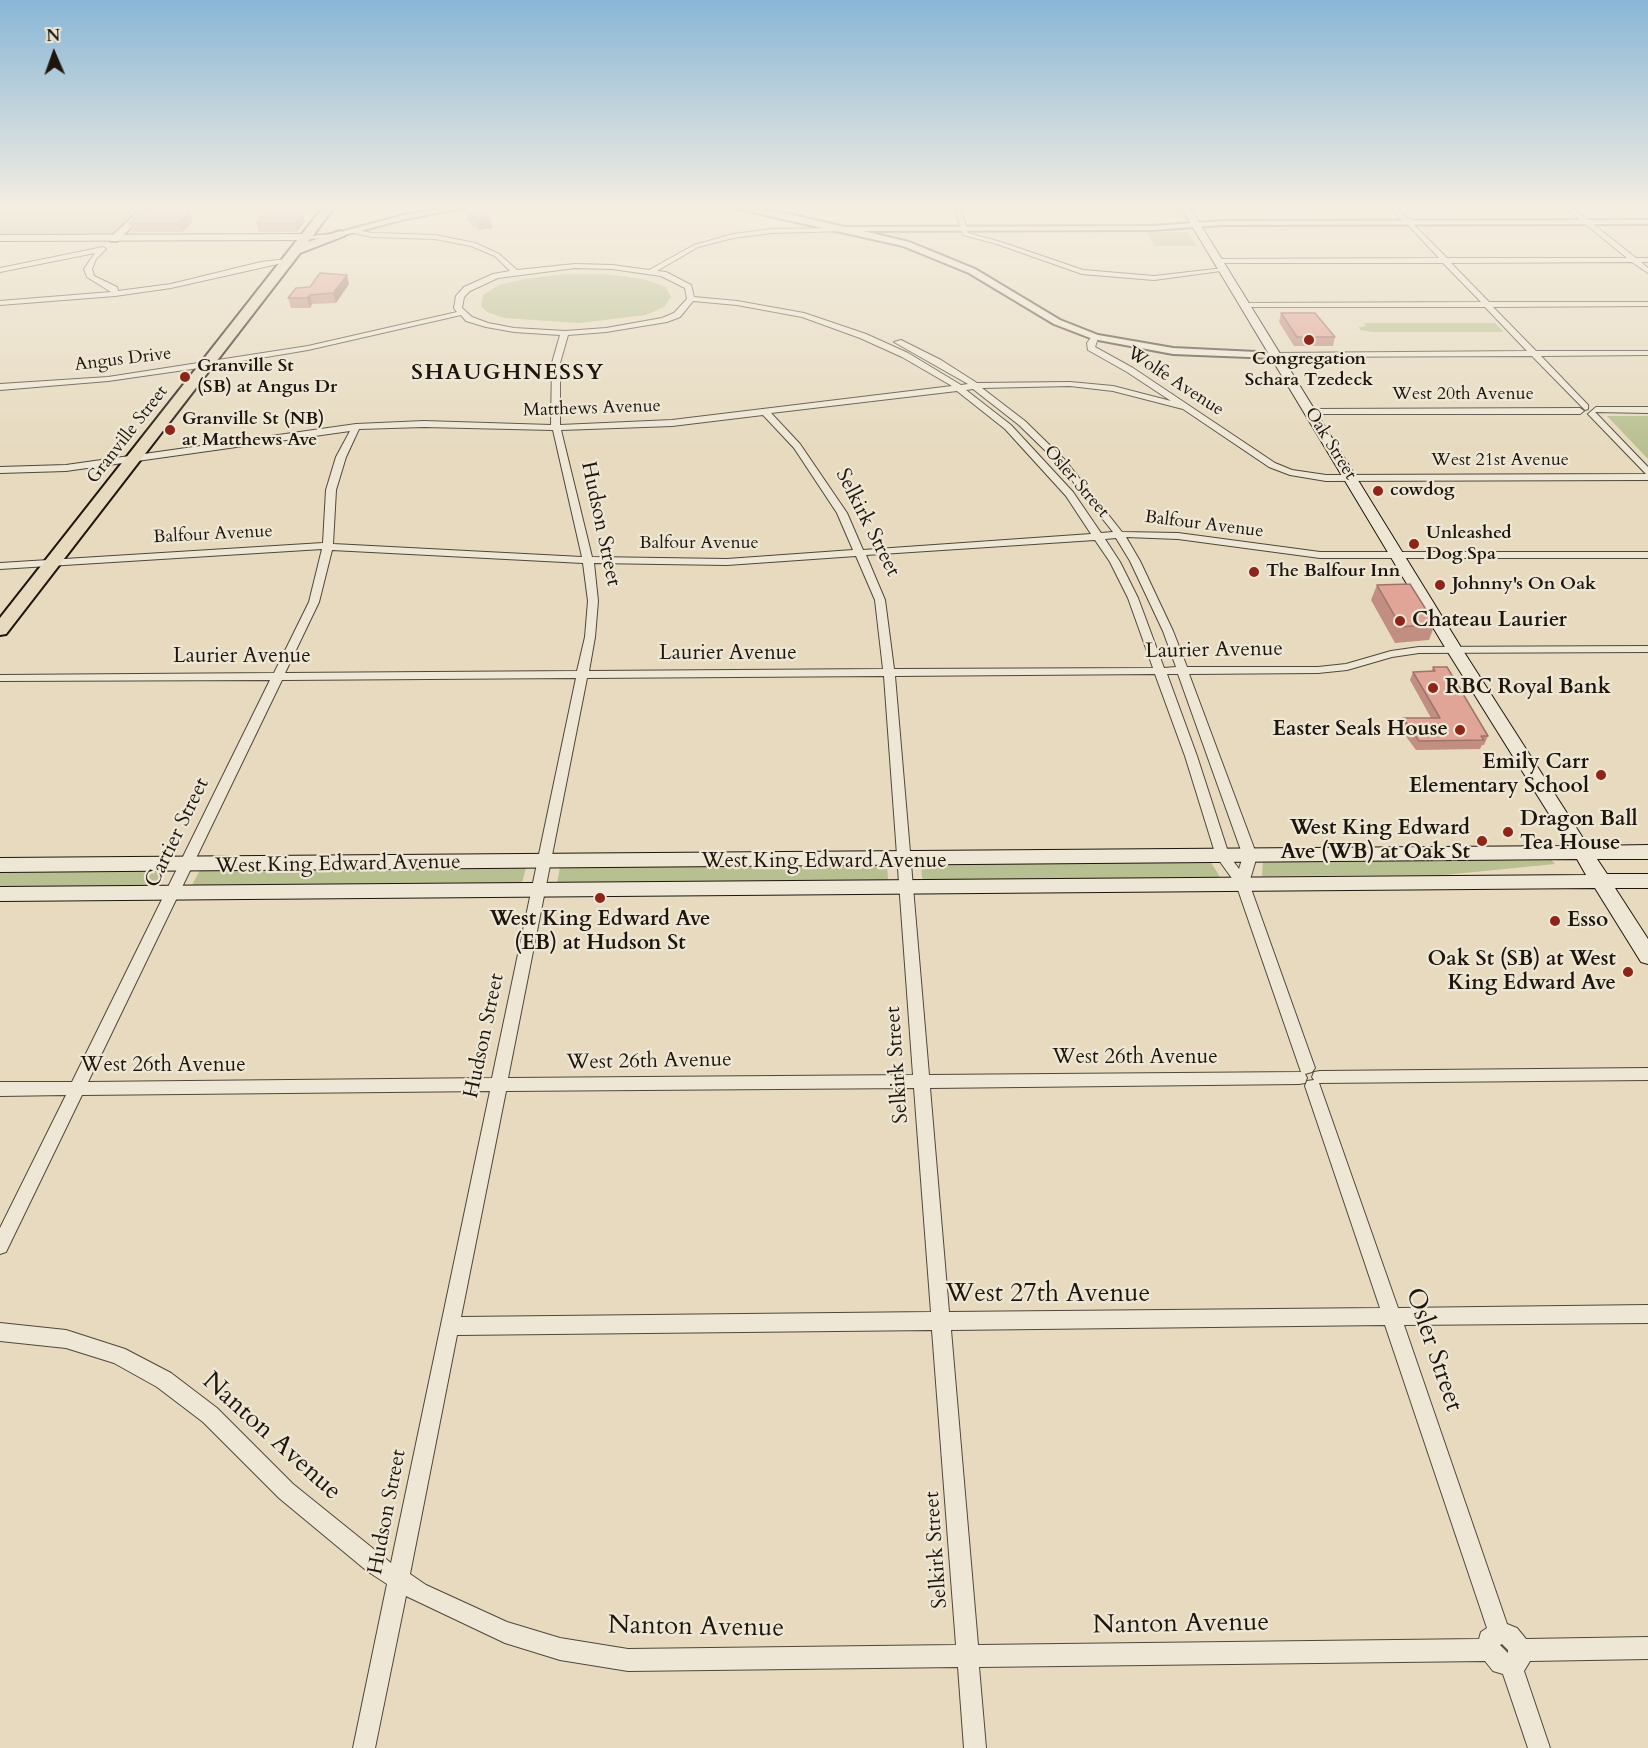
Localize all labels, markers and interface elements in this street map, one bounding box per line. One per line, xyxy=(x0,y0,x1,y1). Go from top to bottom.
north arrow xyxy=(24,24,84,84)
text: N xyxy=(46,25,61,47)
marker: Congregation Schara Tzedeck xyxy=(1302,333,1316,347)
street label: Angus Drive xyxy=(73,343,173,377)
street label: Wolfe Avenue xyxy=(1123,343,1227,421)
place label: Congregation Schara Tzedeck xyxy=(1245,349,1373,392)
place label: Granville St (SB) at Angus Dr xyxy=(197,356,337,398)
district label: SHAUGHNESSY xyxy=(411,361,605,387)
marker: Granville St (SB) at Angus Dr xyxy=(178,370,192,384)
street label: Granville Street xyxy=(83,382,173,488)
street label: West 20th Avenue xyxy=(1392,384,1534,406)
street label: Matthews Avenue xyxy=(523,396,661,422)
street label: Oak Street xyxy=(1299,404,1361,484)
place label: Granville St (NB) at Matthews Ave xyxy=(182,409,324,452)
marker: Granville St (NB) at Matthews Ave xyxy=(163,423,177,437)
street label: Osler Street xyxy=(1039,441,1113,523)
street label: West 21st Avenue xyxy=(1431,450,1569,472)
street label: Hudson Street xyxy=(575,459,625,589)
street label: Selkirk Street xyxy=(829,465,905,581)
place label: cowdog xyxy=(1390,480,1455,502)
marker: cowdog xyxy=(1371,484,1385,498)
street label: Balfour Avenue xyxy=(1143,507,1265,543)
street label: Balfour Avenue xyxy=(153,521,273,549)
place label: Unleashed Dog Spa xyxy=(1426,523,1512,566)
street label: Balfour Avenue xyxy=(639,533,759,555)
marker: Unleashed Dog Spa xyxy=(1407,537,1421,551)
place label: The Balfour Inn xyxy=(1266,561,1400,583)
marker: The Balfour Inn xyxy=(1247,565,1261,579)
place label: Johnny's On Oak xyxy=(1452,574,1596,596)
marker: Johnny's On Oak xyxy=(1433,578,1447,592)
place label: Chateau Laurier xyxy=(1412,608,1567,634)
marker: Chateau Laurier xyxy=(1393,614,1407,628)
street label: Laurier Avenue xyxy=(1145,637,1283,665)
street label: Laurier Avenue xyxy=(659,641,797,667)
street label: Laurier Avenue xyxy=(173,644,311,670)
place label: RBC Royal Bank xyxy=(1445,675,1611,701)
marker: RBC Royal Bank xyxy=(1426,681,1440,695)
place label: Easter Seals House xyxy=(1273,717,1448,743)
marker: Easter Seals House xyxy=(1453,723,1467,737)
place label: Emily Carr Elementary School xyxy=(1409,750,1589,800)
marker: Emily Carr Elementary School xyxy=(1594,768,1608,782)
street label: Cartier Street xyxy=(141,774,215,892)
place label: Dragon Ball Tea House xyxy=(1520,807,1638,857)
place label: West King Edward Ave (WB) at Oak St xyxy=(1280,816,1470,866)
marker: Dragon Ball Tea House xyxy=(1501,825,1515,839)
marker: West King Edward Ave (WB) at Oak St xyxy=(1475,834,1489,848)
street label: West King Edward Avenue xyxy=(701,849,947,875)
street label: West King Edward Avenue xyxy=(215,850,461,880)
marker: West King Edward Ave (EB) at Hudson St xyxy=(593,891,607,905)
place label: West King Edward Ave (EB) at Hudson St xyxy=(490,907,710,957)
place label: Esso xyxy=(1567,908,1608,934)
marker: Esso xyxy=(1548,914,1562,928)
place label: Oak St (SB) at West King Edward Ave xyxy=(1428,947,1616,997)
marker: Oak St (SB) at West King Edward Ave xyxy=(1621,965,1635,979)
street label: Hudson Street xyxy=(460,971,510,1101)
street label: Selkirk Street xyxy=(881,1005,915,1125)
street label: West 26th Avenue xyxy=(1052,1045,1218,1071)
street label: West 26th Avenue xyxy=(566,1048,732,1076)
street label: West 26th Avenue xyxy=(80,1053,246,1079)
street label: West 27th Avenue xyxy=(946,1279,1150,1311)
street label: Osler Street xyxy=(1397,1284,1469,1416)
street label: Nanton Avenue xyxy=(195,1366,347,1508)
street label: Hudson Street xyxy=(364,1447,412,1577)
street label: Selkirk Street xyxy=(920,1490,954,1610)
street label: Nanton Avenue xyxy=(1092,1608,1270,1642)
street label: Nanton Avenue xyxy=(607,1611,785,1645)

